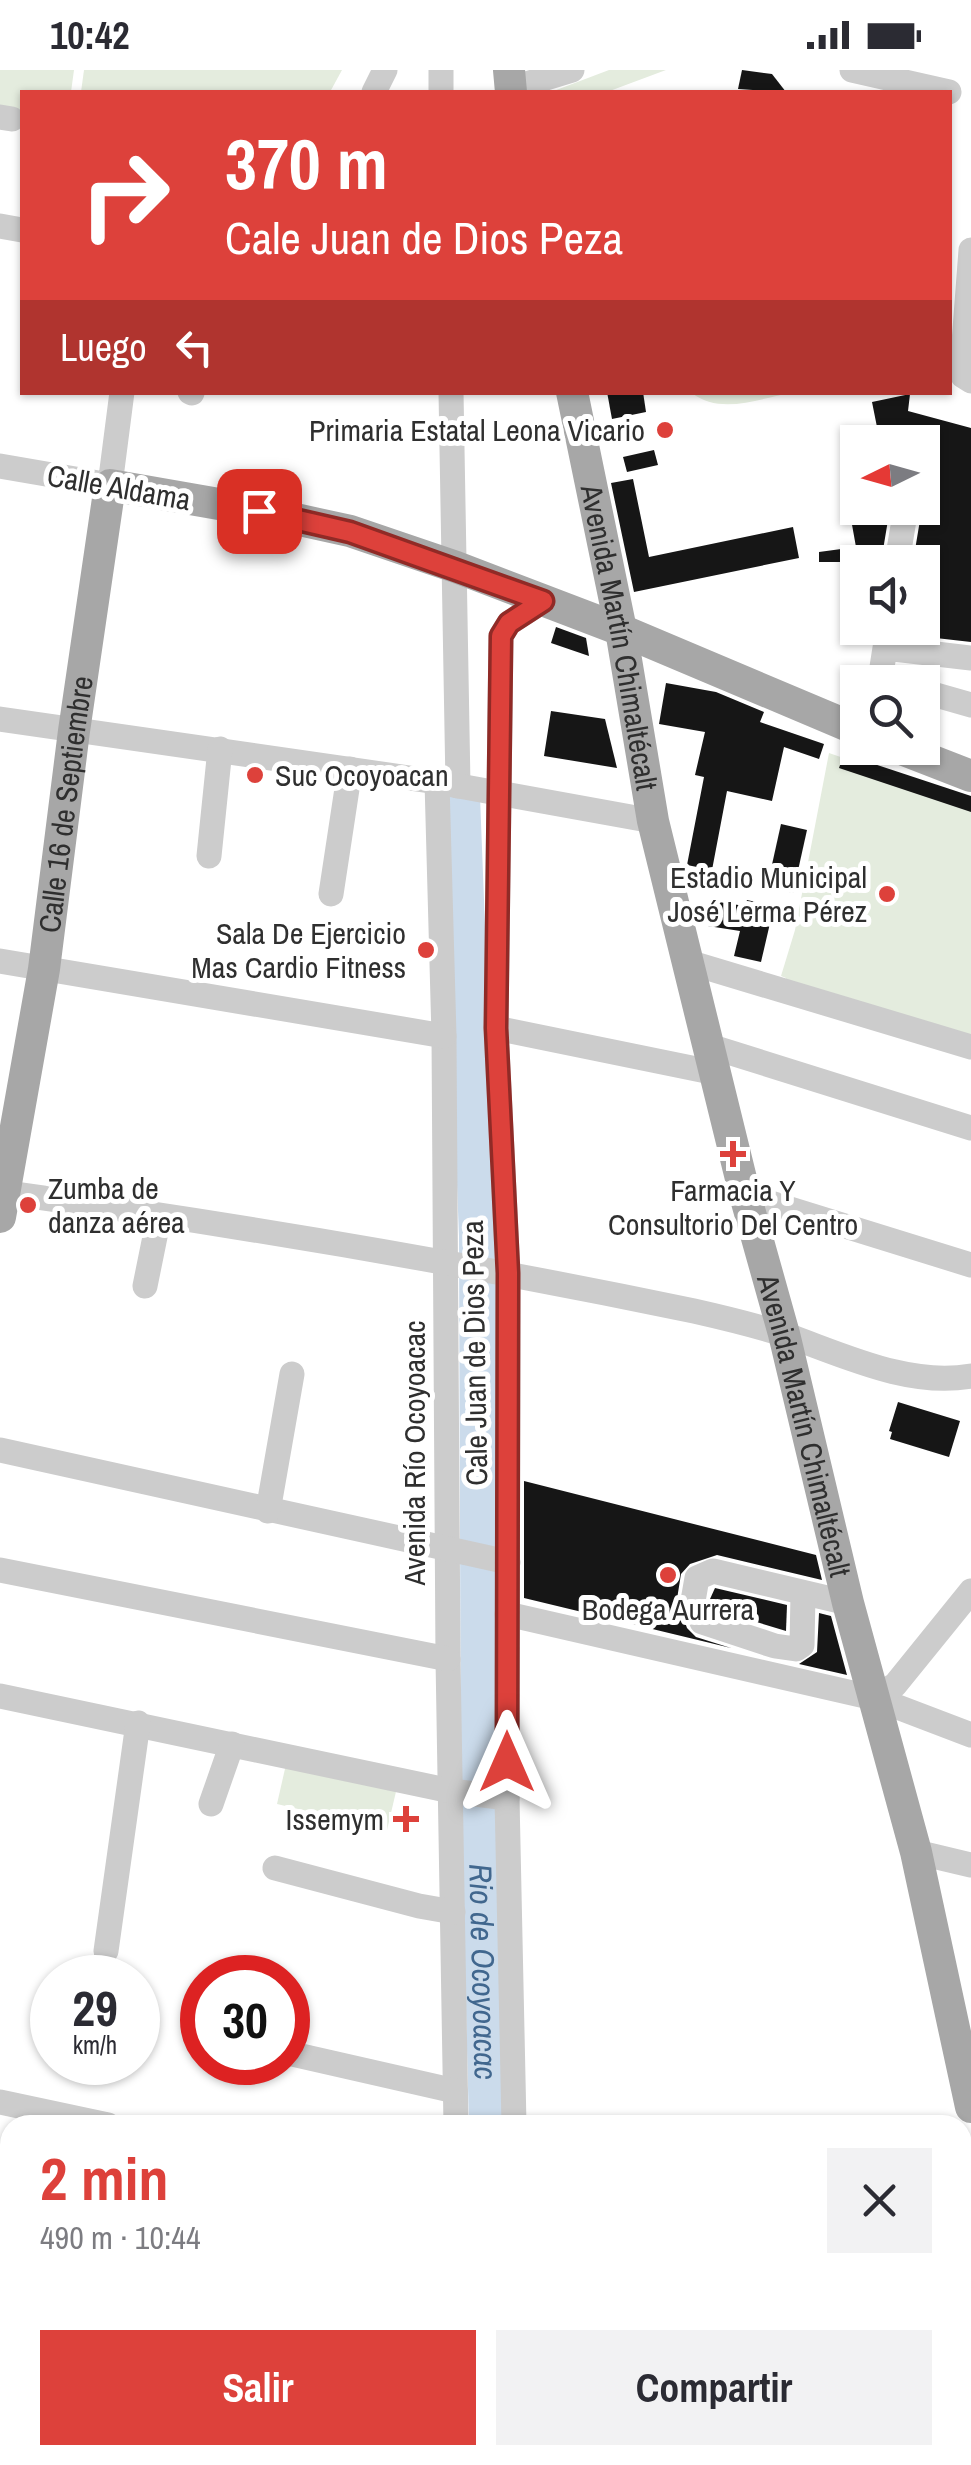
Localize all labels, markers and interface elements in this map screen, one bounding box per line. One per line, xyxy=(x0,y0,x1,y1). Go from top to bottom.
text: 10:42 xyxy=(50,10,130,61)
text: 370 m xyxy=(225,117,388,211)
icon: right xyxy=(60,130,190,260)
text: Cale Juan de Dios Peza xyxy=(225,207,623,268)
icon: left xyxy=(167,320,222,375)
text: Luego xyxy=(60,322,147,373)
place label: Primaria Estatal Leona Vicario xyxy=(309,410,645,450)
marker: Primaria Estatal Leona Vicario xyxy=(654,419,676,441)
north arrow xyxy=(840,425,940,525)
map controls xyxy=(840,425,940,765)
street label: Calle Aldama xyxy=(44,455,194,519)
pin xyxy=(217,469,302,554)
street label: Avenida Martín Chimaltécalt xyxy=(571,480,668,793)
icon: arrive xyxy=(232,484,287,539)
button: sound xyxy=(840,545,940,645)
button: search xyxy=(840,665,940,765)
street label: Calle 16 de Septiembre xyxy=(29,673,102,935)
place label: Suc Ocoyoacan xyxy=(275,755,449,795)
marker: Suc Ocoyoacan xyxy=(244,764,266,786)
place label: Estadio Municipal José Lerma Pérez xyxy=(667,857,867,931)
marker: Estadio Municipal José Lerma Pérez xyxy=(876,883,898,905)
place label: Sala De Ejercicio Mas Cardio Fitness xyxy=(191,913,406,987)
marker: Sala De Ejercicio Mas Cardio Fitness xyxy=(415,939,437,961)
marker: Farmacia Y Consultorio Del Centro xyxy=(720,1141,746,1167)
place label: Zumba de danza aérea xyxy=(48,1168,185,1242)
place label: Farmacia Y Consultorio Del Centro xyxy=(608,1170,858,1244)
marker: Zumba de danza aérea xyxy=(17,1194,39,1216)
street label: Cale Juan de Dios Peza xyxy=(452,1220,496,1486)
street label: Avenida Martín Chimaltécalt xyxy=(748,1269,861,1581)
street label: Avenida Río Ocoyoacac xyxy=(394,1321,434,1586)
marker: Bodega Aurrera xyxy=(657,1564,679,1586)
place label: Bodega Aurrera xyxy=(582,1589,754,1629)
position arrow xyxy=(455,1710,559,1814)
place label: Issemym xyxy=(286,1799,384,1839)
marker: Issemym xyxy=(393,1806,419,1832)
water label: Rio de Ocoyoacac xyxy=(460,1863,508,2080)
speed limit sign: 30 xyxy=(180,1955,310,2085)
text: 29 xyxy=(72,1974,118,2042)
text: km/h xyxy=(73,2028,117,2062)
text: 2 min xyxy=(40,2138,169,2219)
button: close xyxy=(827,2148,932,2253)
text: 490 m · 10:44 xyxy=(40,2216,200,2259)
button: Salir xyxy=(40,2330,476,2445)
button: Compartir xyxy=(496,2330,932,2445)

